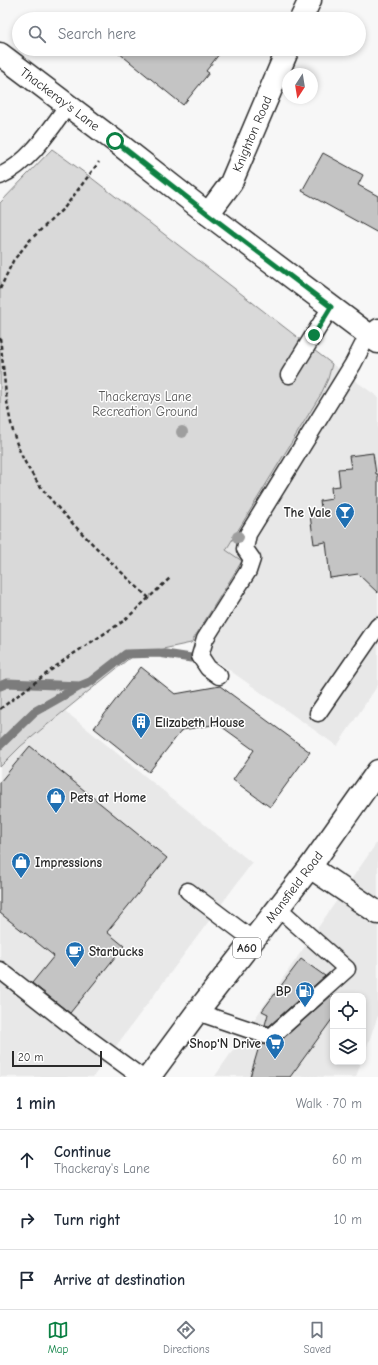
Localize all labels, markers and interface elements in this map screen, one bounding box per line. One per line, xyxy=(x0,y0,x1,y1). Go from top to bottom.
search box xyxy=(12,12,366,56)
icon: search xyxy=(26,23,48,45)
text: Search here xyxy=(58,25,136,43)
street label: Thackeray's Lane xyxy=(17,64,103,134)
north arrow xyxy=(282,68,318,104)
street label: Knighton Road xyxy=(229,94,275,174)
route start xyxy=(106,132,124,150)
route end xyxy=(305,326,323,344)
park label: Thackerays Lane Recreation Ground xyxy=(92,389,198,419)
bar icon: The Vale xyxy=(334,501,356,529)
place label: The Vale xyxy=(284,505,332,520)
building icon: Elizabeth House xyxy=(130,711,152,739)
place label: Elizabeth House xyxy=(155,715,245,730)
shop icon: Pets at Home xyxy=(45,786,67,814)
place label: Pets at Home xyxy=(70,790,147,805)
street label: Mansfield Road xyxy=(262,848,326,926)
shop icon: Impressions xyxy=(10,851,32,879)
place label: Impressions xyxy=(35,855,103,870)
road number: A60 xyxy=(233,938,261,958)
cafe icon: Starbucks xyxy=(64,940,86,968)
place label: Starbucks xyxy=(89,944,144,959)
fuel station icon: BP xyxy=(294,980,316,1008)
place label: BP xyxy=(276,984,292,999)
map controls xyxy=(330,993,366,1065)
button: locate xyxy=(330,993,366,1029)
button: layers xyxy=(330,1029,366,1065)
supermarket icon: Shop'N Drive xyxy=(264,1032,286,1060)
place label: Shop'N Drive xyxy=(190,1036,262,1051)
scale bar xyxy=(12,1049,102,1068)
text: 20 m xyxy=(18,1051,43,1064)
text: 1 min xyxy=(16,1094,56,1113)
text: Walk · 70 m xyxy=(296,1096,362,1111)
text: Continue xyxy=(54,1143,111,1161)
icon: ahead xyxy=(16,1149,38,1171)
text: 60 m xyxy=(332,1152,362,1167)
text: Thackeray's Lane xyxy=(54,1161,150,1176)
icon: right xyxy=(16,1209,38,1231)
text: Turn right xyxy=(54,1211,120,1229)
text: 10 m xyxy=(334,1212,362,1227)
icon: arrive xyxy=(16,1269,38,1291)
text: Arrive at destination xyxy=(54,1271,185,1289)
tab: Map xyxy=(47,1319,69,1356)
tab: Directions xyxy=(163,1319,210,1356)
tab: Saved xyxy=(304,1319,331,1356)

